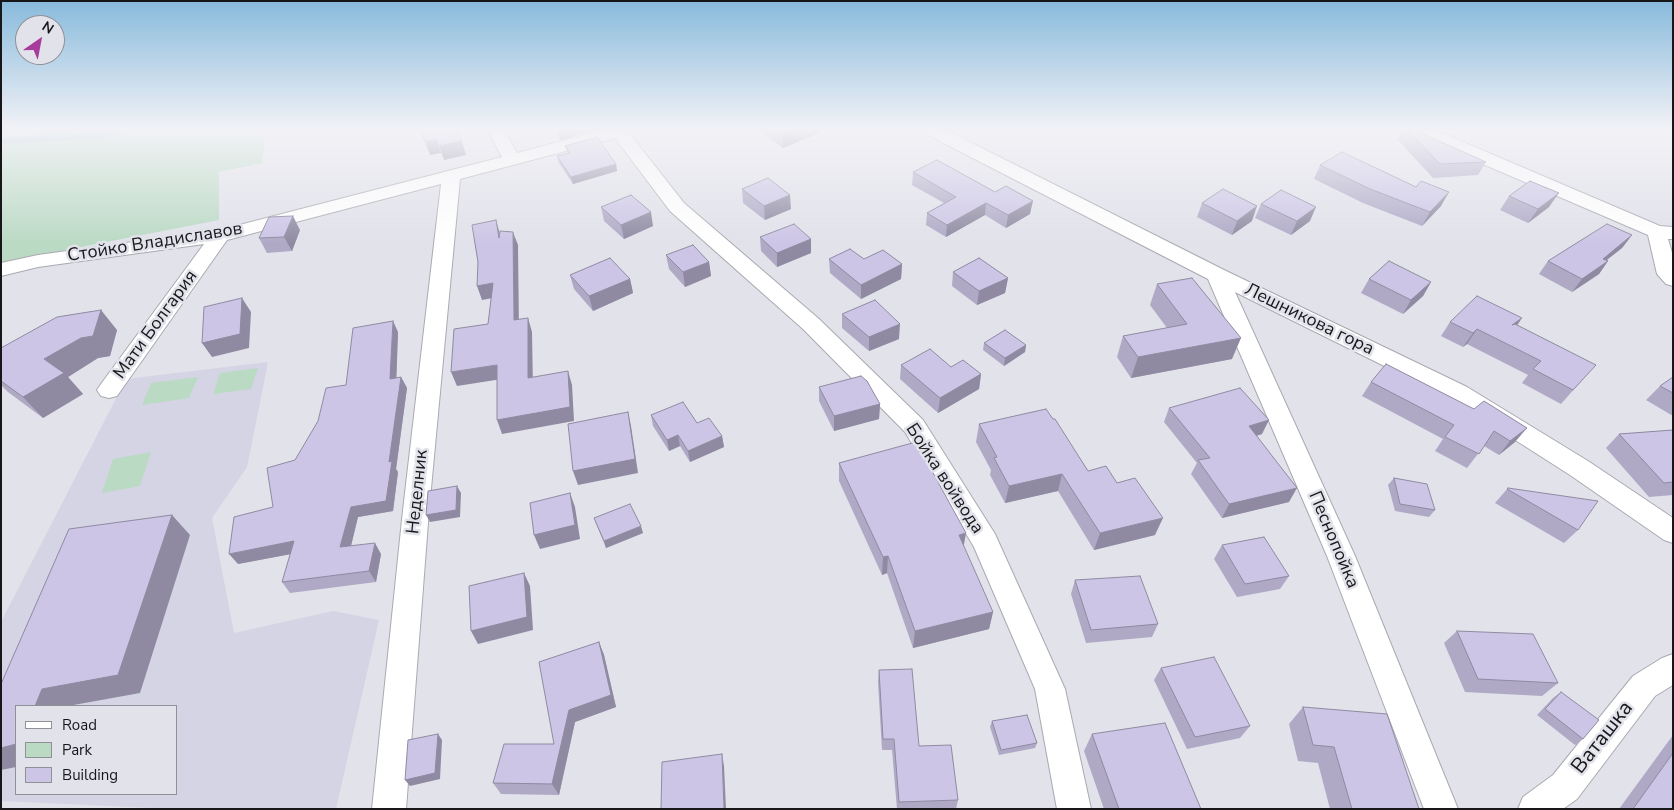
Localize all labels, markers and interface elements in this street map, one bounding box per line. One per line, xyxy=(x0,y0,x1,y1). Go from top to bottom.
north arrow xyxy=(15,15,65,65)
text: N xyxy=(38,17,57,39)
street label: Стойко Владиславов xyxy=(66,219,244,267)
street label: Мати Болгария xyxy=(109,267,203,383)
street label: Лешникова гора xyxy=(1241,279,1377,361)
street label: Бойка войвода xyxy=(900,420,988,538)
street label: Неделник xyxy=(403,449,433,535)
street label: Песнопойка xyxy=(1303,488,1363,592)
street label: Ваташка xyxy=(1567,697,1639,779)
legend xyxy=(15,705,178,795)
text: Road xyxy=(62,715,97,735)
text: Park xyxy=(62,740,92,760)
text: Building xyxy=(62,765,118,785)

